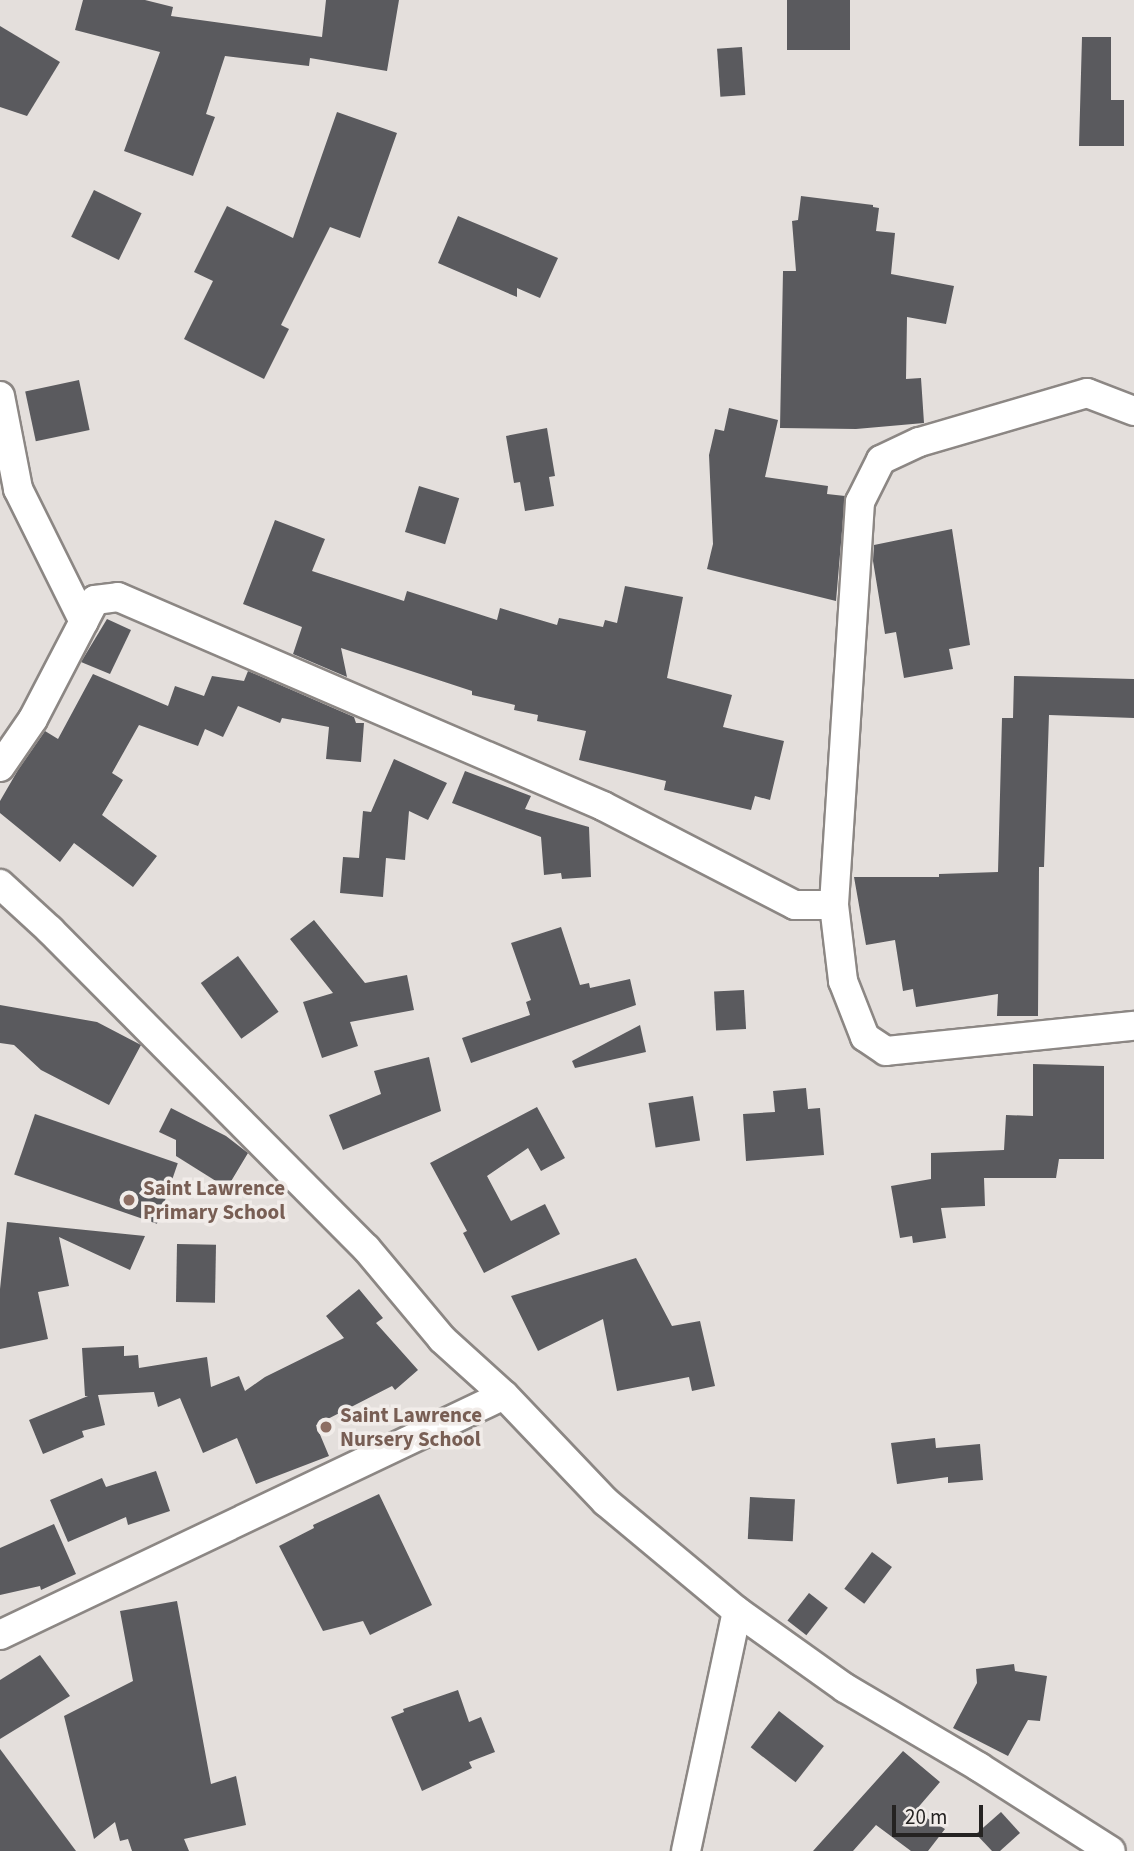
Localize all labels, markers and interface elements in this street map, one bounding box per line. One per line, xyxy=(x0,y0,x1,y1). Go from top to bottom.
place label: Saint Lawrence Primary School xyxy=(143,1175,285,1225)
marker: Saint Lawrence Primary School xyxy=(121,1192,137,1208)
place label: Saint Lawrence Nursery School xyxy=(340,1402,482,1452)
marker: Saint Lawrence Nursery School xyxy=(318,1419,334,1435)
scale bar xyxy=(896,1792,987,1836)
text: 20 m xyxy=(905,1802,947,1832)

